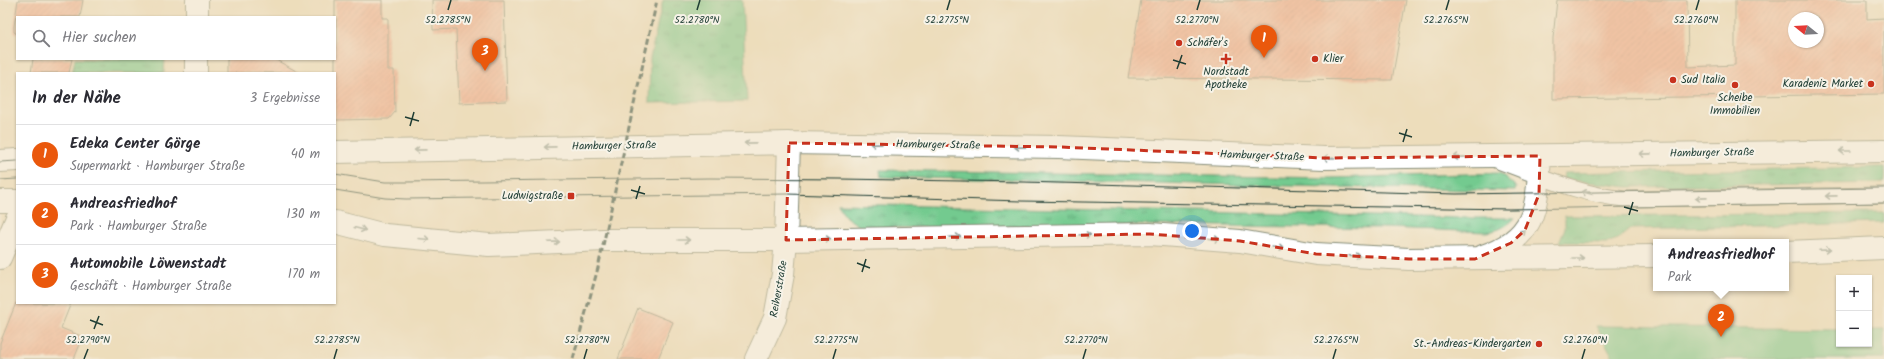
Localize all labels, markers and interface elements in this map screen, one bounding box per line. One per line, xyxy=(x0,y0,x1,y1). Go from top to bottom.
text: 52.2785°N xyxy=(425,12,471,28)
text: 52.2780°N xyxy=(674,12,720,28)
text: 52.2775°N xyxy=(925,12,969,28)
text: 52.2770°N xyxy=(1175,12,1219,28)
text: 52.2765°N xyxy=(1423,12,1469,28)
text: 52.2760°N xyxy=(1674,12,1719,28)
north arrow xyxy=(1788,12,1824,48)
search box xyxy=(16,16,336,60)
pin: 1 xyxy=(1251,25,1277,58)
text: Hier suchen xyxy=(62,26,136,50)
icon: search xyxy=(30,27,52,49)
place label: Schäfer's xyxy=(1187,34,1228,52)
pin: 3 xyxy=(472,38,498,71)
marker: Schäfer's xyxy=(1174,38,1184,48)
place label: Klier xyxy=(1323,50,1345,68)
marker: Nordstadt Apotheke xyxy=(1221,54,1231,64)
marker: Klier xyxy=(1310,54,1320,64)
place label: Nordstadt Apotheke xyxy=(1203,63,1249,94)
place label: Sud Italia xyxy=(1681,71,1725,89)
marker: Sud Italia xyxy=(1668,75,1678,85)
place label: Karadeniz Market xyxy=(1783,75,1864,93)
marker: Karadeniz Market xyxy=(1866,79,1876,89)
marker: Scheibe Immobilien xyxy=(1730,80,1740,90)
text: In der Nähe xyxy=(32,85,121,112)
text: 3 Ergebnisse xyxy=(250,88,320,109)
place label: Scheibe Immobilien xyxy=(1710,89,1760,120)
text: Edeka Center Görge xyxy=(70,132,200,156)
street label: Hamburger Straße xyxy=(896,135,980,155)
street label: Hamburger Straße xyxy=(572,136,656,156)
one-way arrow xyxy=(744,139,757,147)
one-way arrow xyxy=(870,140,883,148)
one-way arrow xyxy=(544,143,557,151)
one-way arrow xyxy=(1014,143,1027,150)
street label: Hamburger Straße xyxy=(1670,143,1754,163)
text: 1 xyxy=(43,144,47,165)
text: 40 m xyxy=(291,144,320,165)
one-way arrow xyxy=(414,146,427,154)
street label: Hamburger Straße xyxy=(1219,146,1305,166)
one-way arrow xyxy=(1839,147,1852,155)
one-way arrow xyxy=(1639,150,1652,158)
one-way arrow xyxy=(1453,153,1466,161)
one-way arrow xyxy=(1323,154,1336,162)
text: Supermarkt · Hamburger Straße xyxy=(70,156,245,177)
place label: Ludwigstraße xyxy=(502,187,563,205)
one-way arrow xyxy=(1581,189,1594,196)
marker: Ludwigstraße xyxy=(566,191,576,201)
text: Andreasfriedhof xyxy=(70,192,176,216)
one-way arrow xyxy=(1825,192,1838,200)
one-way arrow xyxy=(1695,194,1708,202)
text: 2 xyxy=(41,204,49,225)
text: 130 m xyxy=(286,204,320,225)
text: Park · Hamburger Straße xyxy=(70,216,207,237)
your location xyxy=(1182,221,1202,241)
one-way arrow xyxy=(353,225,366,233)
one-way arrow xyxy=(1516,229,1526,238)
one-way arrow xyxy=(1078,231,1091,239)
one-way arrow xyxy=(948,233,961,241)
one-way arrow xyxy=(417,235,430,242)
one-way arrow xyxy=(818,235,831,243)
one-way arrow xyxy=(677,236,690,244)
one-way arrow xyxy=(1208,236,1221,243)
one-way arrow xyxy=(547,239,560,246)
popup xyxy=(1653,239,1789,291)
text: Andreasfriedhof xyxy=(1668,243,1774,267)
one-way arrow xyxy=(1271,244,1284,252)
one-way arrow xyxy=(1818,247,1831,254)
text: Automobile Löwenstadt xyxy=(70,252,226,276)
one-way arrow xyxy=(1348,252,1361,260)
one-way arrow xyxy=(1571,254,1584,262)
street label: Reiherstraße xyxy=(765,259,793,319)
text: 3 xyxy=(41,264,49,285)
text: 170 m xyxy=(288,264,320,285)
text: Park xyxy=(1668,267,1691,288)
map controls xyxy=(1836,275,1872,347)
button: + xyxy=(1836,275,1872,311)
text: Geschäft · Hamburger Straße xyxy=(70,276,232,297)
pin: 2 xyxy=(1708,304,1734,337)
button: − xyxy=(1836,311,1872,347)
text: 52.2790°N xyxy=(66,332,110,348)
text: 52.2785°N xyxy=(314,332,360,348)
text: 52.2780°N xyxy=(564,332,610,348)
text: 52.2775°N xyxy=(814,332,858,348)
text: 52.2770°N xyxy=(1064,332,1108,348)
text: 52.2765°N xyxy=(1313,332,1359,348)
text: 52.2760°N xyxy=(1563,332,1608,348)
place label: St.-Andreas-Kindergarten xyxy=(1414,335,1531,353)
marker: St.-Andreas-Kindergarten xyxy=(1534,339,1544,349)

